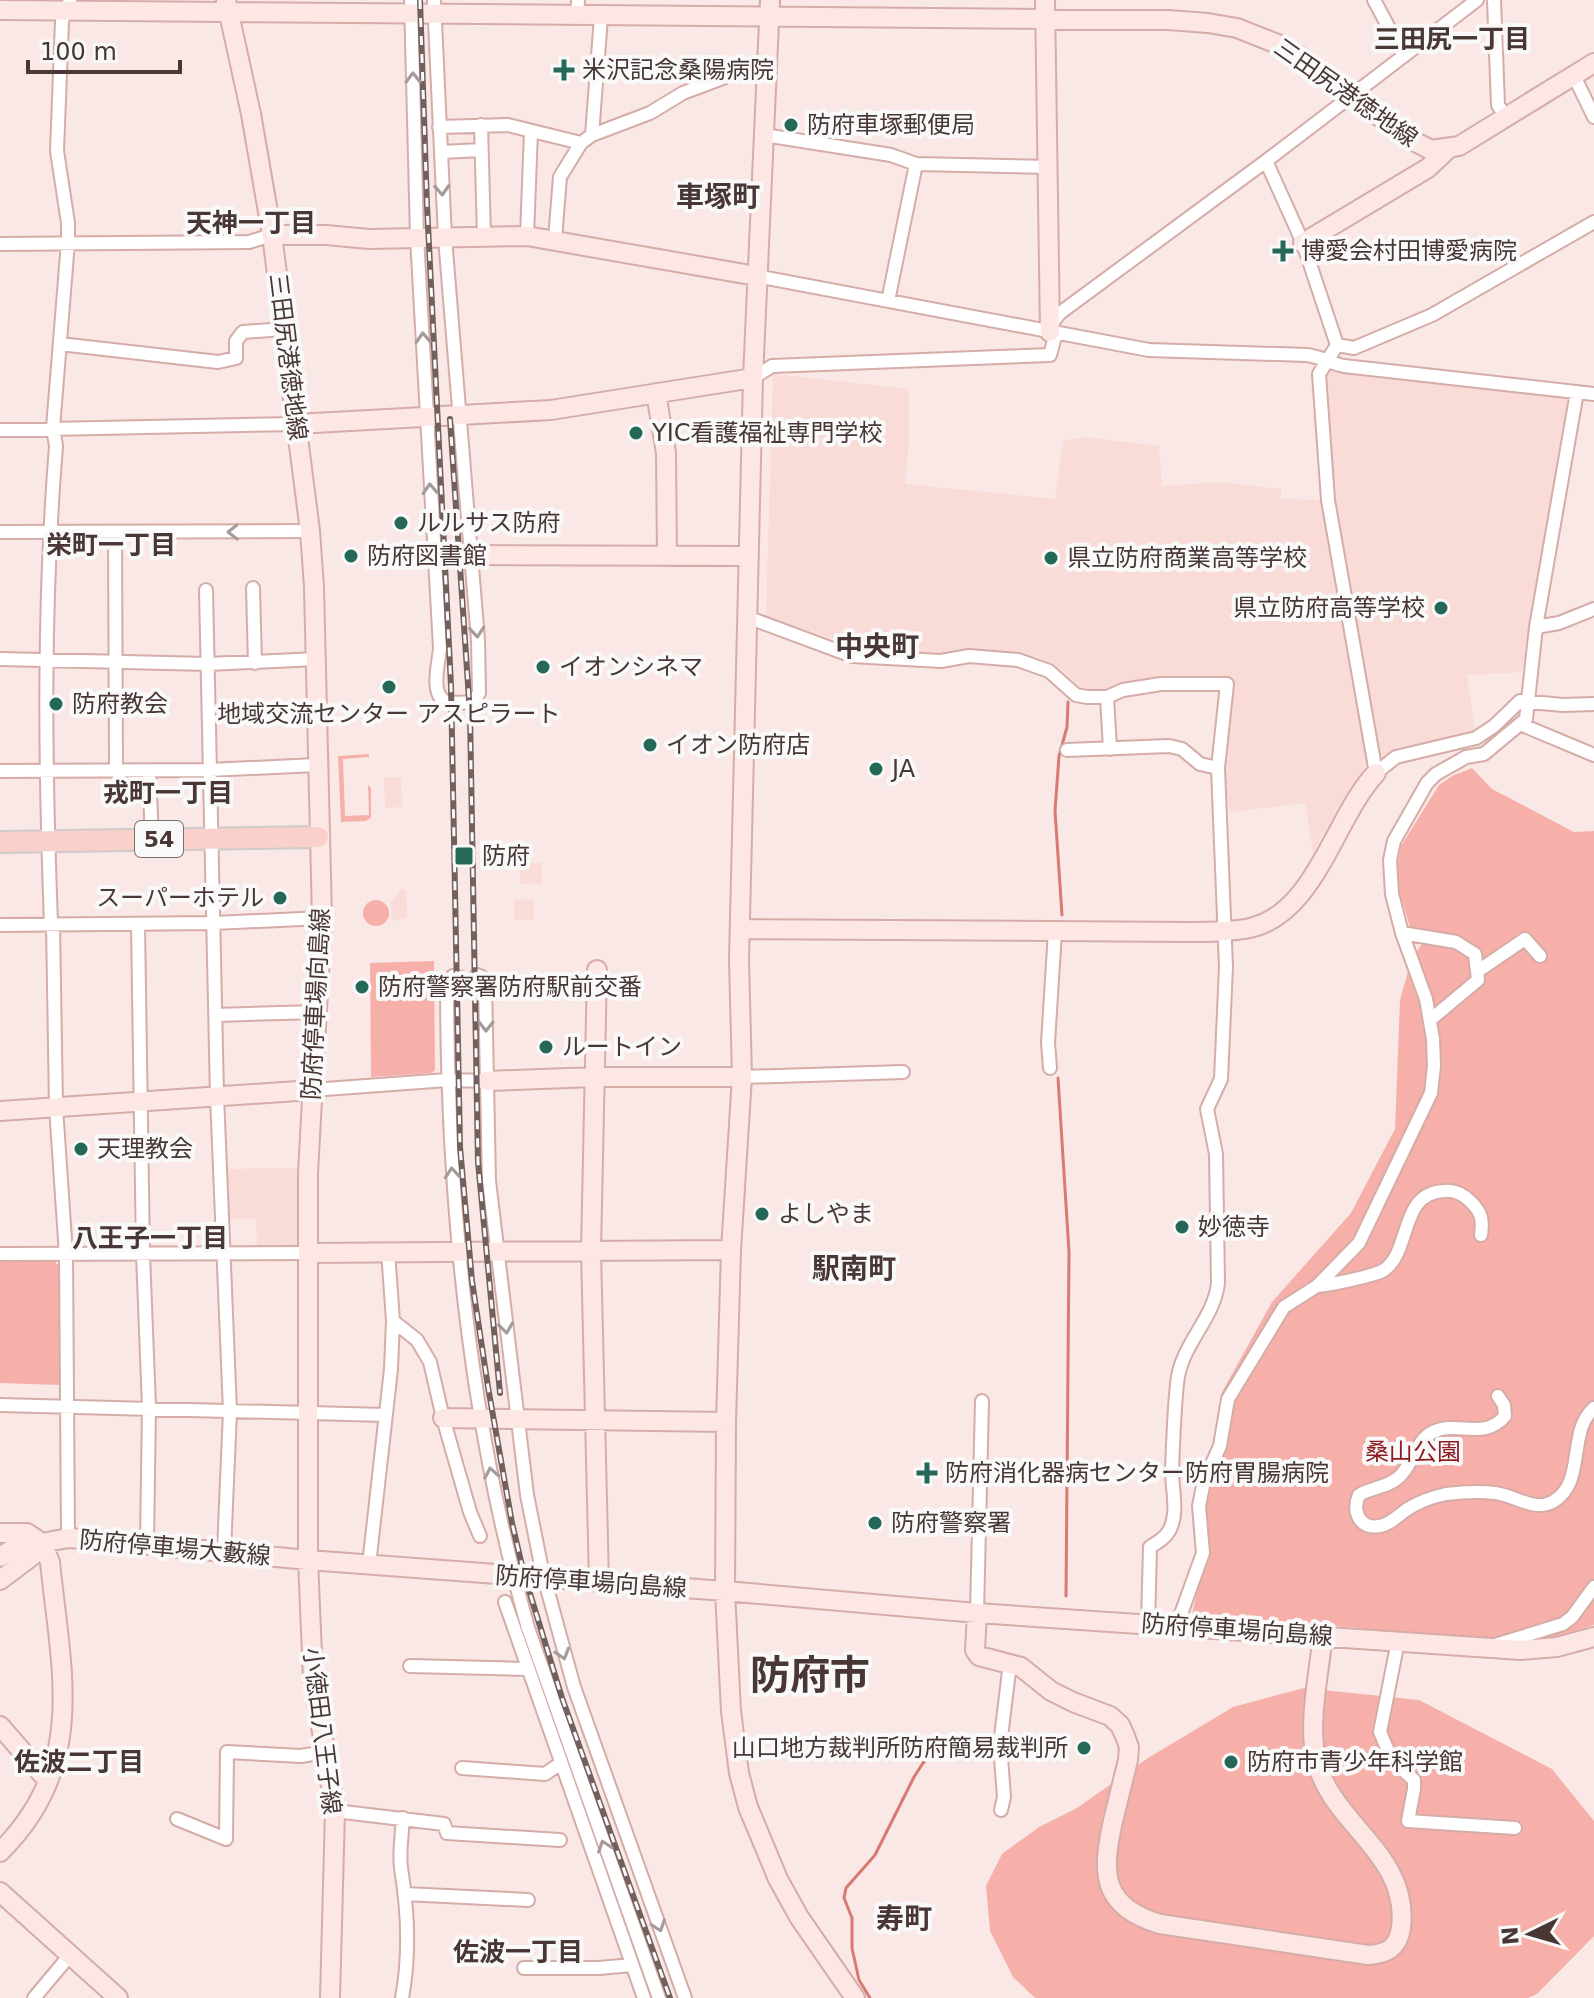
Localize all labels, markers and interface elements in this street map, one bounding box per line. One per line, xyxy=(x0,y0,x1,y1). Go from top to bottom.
scale bar xyxy=(28,24,180,74)
district label: 三田尻一丁目 xyxy=(1374,24,1530,54)
street label: 三田尻港徳地線 xyxy=(1269,33,1423,153)
text: 100 m xyxy=(40,38,117,66)
place label: 米沢記念桑陽病院 xyxy=(582,56,774,84)
marker: 米沢記念桑陽病院 xyxy=(553,59,575,81)
one-way arrow xyxy=(404,71,422,84)
place label: 防府車塚郵便局 xyxy=(807,111,975,139)
marker: 防府車塚郵便局 xyxy=(782,116,800,134)
district label: 車塚町 xyxy=(676,180,760,213)
one-way arrow xyxy=(434,184,451,197)
district label: 天神一丁目 xyxy=(186,208,316,238)
place label: 博愛会村田博愛病院 xyxy=(1301,237,1517,265)
marker: 博愛会村田博愛病院 xyxy=(1272,240,1294,262)
street label: 三田尻港徳地線 xyxy=(264,272,312,442)
one-way arrow xyxy=(414,331,431,344)
place label: YIC看護福祉専門学校 xyxy=(651,419,883,447)
marker: YIC看護福祉専門学校 xyxy=(627,424,645,442)
one-way arrow xyxy=(422,482,439,495)
place label: ルルサス防府 xyxy=(417,509,561,537)
marker: ルルサス防府 xyxy=(392,514,410,532)
one-way arrow xyxy=(226,523,239,541)
district label: 栄町一丁目 xyxy=(46,530,176,560)
place label: 防府図書館 xyxy=(367,542,487,570)
place label: 県立防府商業高等学校 xyxy=(1067,544,1307,572)
marker: 防府図書館 xyxy=(342,547,360,565)
marker: 県立防府商業高等学校 xyxy=(1042,549,1060,567)
place label: 県立防府高等学校 xyxy=(1233,594,1425,622)
marker: 県立防府高等学校 xyxy=(1432,599,1450,617)
one-way arrow xyxy=(468,626,485,639)
district label: 中央町 xyxy=(835,630,919,663)
place label: イオンシネマ xyxy=(559,653,703,681)
marker: イオンシネマ xyxy=(534,658,552,676)
marker: 地域交流センター アスピラート xyxy=(380,678,398,696)
place label: 防府教会 xyxy=(72,690,168,718)
marker: 防府教会 xyxy=(47,695,65,713)
place label: 地域交流センター アスピラート xyxy=(217,700,561,728)
place label: イオン防府店 xyxy=(666,731,810,759)
marker: イオン防府店 xyxy=(641,736,659,754)
place label: JA xyxy=(890,755,916,783)
marker: JA xyxy=(867,760,885,778)
district label: 戎町一丁目 xyxy=(103,778,233,808)
road number: 54 xyxy=(135,821,183,857)
place label: 防府 xyxy=(482,842,530,870)
marker: 防府 xyxy=(453,845,475,867)
place label: スーパーホテル xyxy=(96,884,264,912)
marker: スーパーホテル xyxy=(271,889,289,907)
street label: 防府停車場向島線 xyxy=(297,907,335,1101)
place label: 防府警察署防府駅前交番 xyxy=(378,973,642,1001)
marker: 防府警察署防府駅前交番 xyxy=(353,978,371,996)
one-way arrow xyxy=(477,1020,495,1033)
place label: ルートイン xyxy=(562,1033,682,1061)
marker: ルートイン xyxy=(537,1038,555,1056)
place label: 天理教会 xyxy=(97,1135,193,1163)
marker: 天理教会 xyxy=(72,1140,90,1158)
one-way arrow xyxy=(444,1166,461,1179)
place label: よしやま xyxy=(778,1200,874,1228)
marker: よしやま xyxy=(753,1205,771,1223)
place label: 妙徳寺 xyxy=(1198,1213,1270,1241)
marker: 妙徳寺 xyxy=(1173,1218,1191,1236)
district label: 八王子一丁目 xyxy=(72,1223,228,1253)
district label: 駅南町 xyxy=(812,1252,896,1285)
one-way arrow xyxy=(497,1322,514,1335)
park label: 桑山公園 xyxy=(1365,1438,1461,1466)
place label: 防府消化器病センター防府胃腸病院 xyxy=(945,1459,1329,1487)
marker: 防府消化器病センター防府胃腸病院 xyxy=(916,1462,938,1484)
one-way arrow xyxy=(483,1466,500,1480)
place label: 防府警察署 xyxy=(891,1509,1011,1537)
marker: 防府警察署 xyxy=(866,1514,884,1532)
street label: 防府停車場大藪線 xyxy=(78,1526,272,1570)
street label: 防府停車場向島線 xyxy=(494,1561,688,1603)
street label: 防府停車場向島線 xyxy=(1140,1609,1334,1651)
street label: 小徳田八王子線 xyxy=(298,1646,346,1816)
one-way arrow xyxy=(554,1647,570,1660)
district label: 防府市 xyxy=(750,1652,870,1698)
place label: 山口地方裁判所防府簡易裁判所 xyxy=(732,1734,1068,1762)
marker: 山口地方裁判所防府簡易裁判所 xyxy=(1075,1739,1093,1757)
district label: 佐波二丁目 xyxy=(14,1747,144,1777)
place label: 防府市青少年科学館 xyxy=(1247,1748,1463,1776)
marker: 防府市青少年科学館 xyxy=(1222,1753,1240,1771)
one-way arrow xyxy=(598,1839,614,1853)
north arrow xyxy=(1490,1894,1570,1974)
district label: 寿町 xyxy=(876,1902,932,1935)
one-way arrow xyxy=(650,1918,666,1932)
text: N xyxy=(1497,1925,1524,1946)
district label: 佐波一丁目 xyxy=(453,1937,583,1967)

